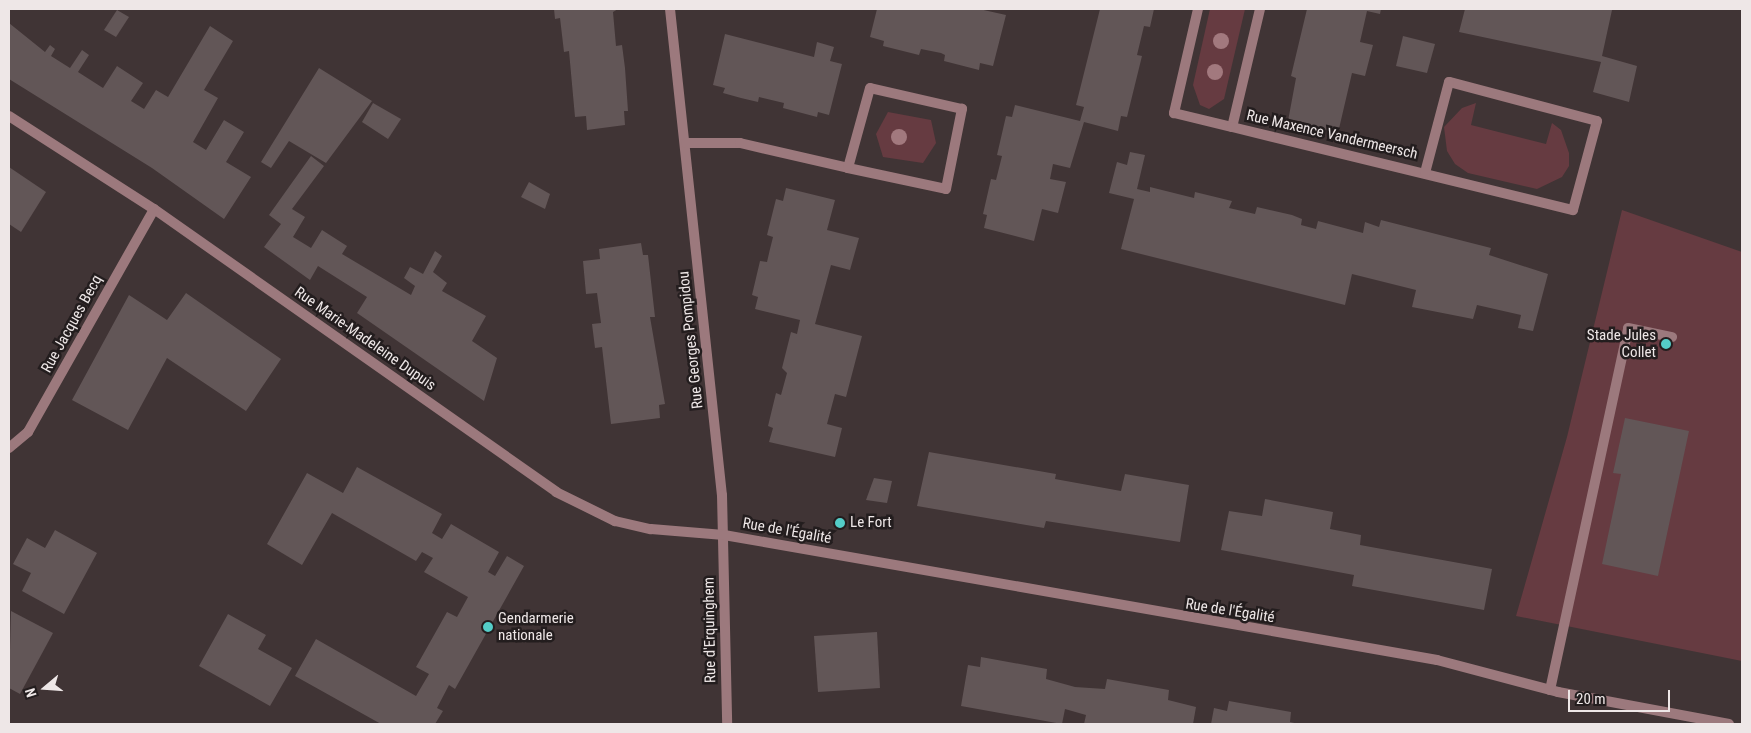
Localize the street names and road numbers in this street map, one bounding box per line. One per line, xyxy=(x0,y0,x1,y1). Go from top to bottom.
street label: Rue Maxence Vandermeersch xyxy=(1245,107,1419,163)
street label: Rue Georges Pompidou xyxy=(675,270,707,410)
street label: Rue Jacques Becq xyxy=(38,272,106,376)
street label: Rue Marie-Madeleine Dupuis xyxy=(291,283,439,395)
street label: Rue de l'Égalité xyxy=(741,514,833,548)
street label: Rue d'Erquinghem xyxy=(700,577,720,683)
street label: Rue de l'Égalité xyxy=(1184,595,1276,627)

